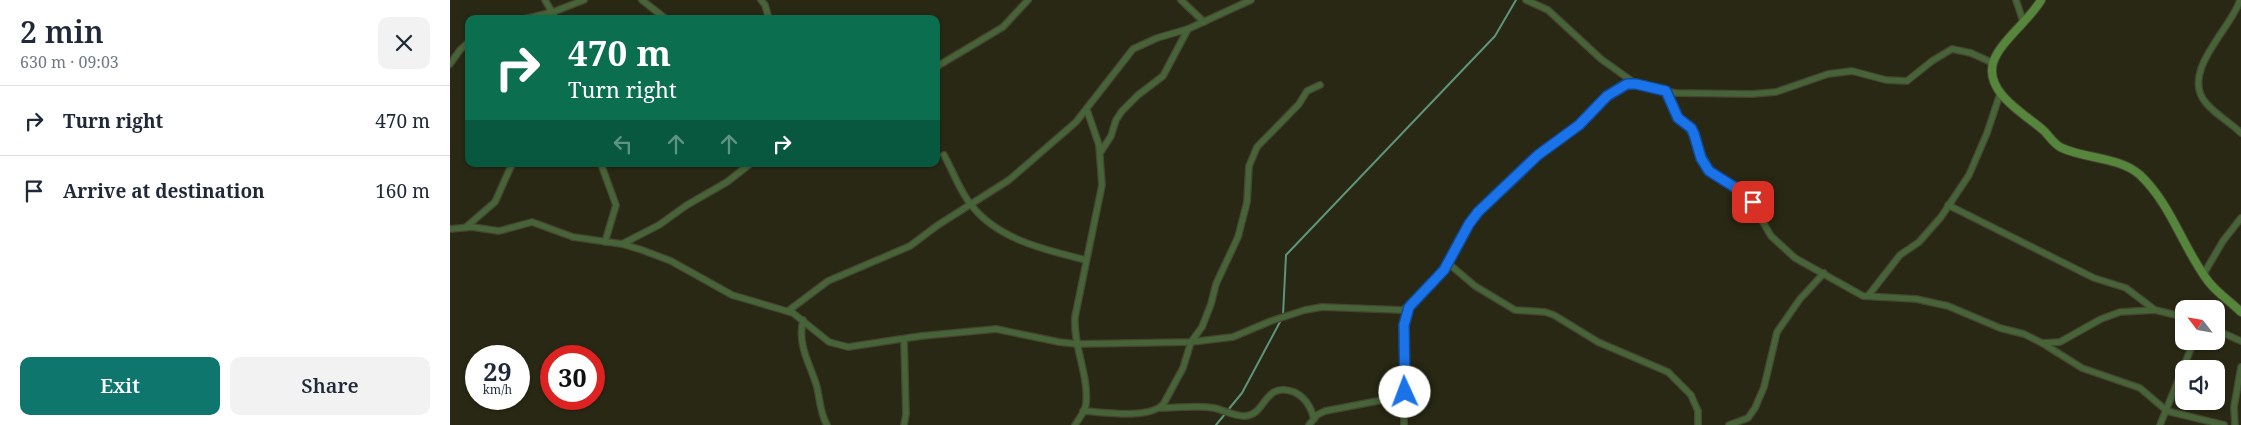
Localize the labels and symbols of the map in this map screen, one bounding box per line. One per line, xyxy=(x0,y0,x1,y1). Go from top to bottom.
pin xyxy=(1732,181,1774,223)
north arrow xyxy=(2175,300,2225,350)
speed limit sign: 30 xyxy=(540,345,605,410)
position arrow xyxy=(1378,365,1430,417)

